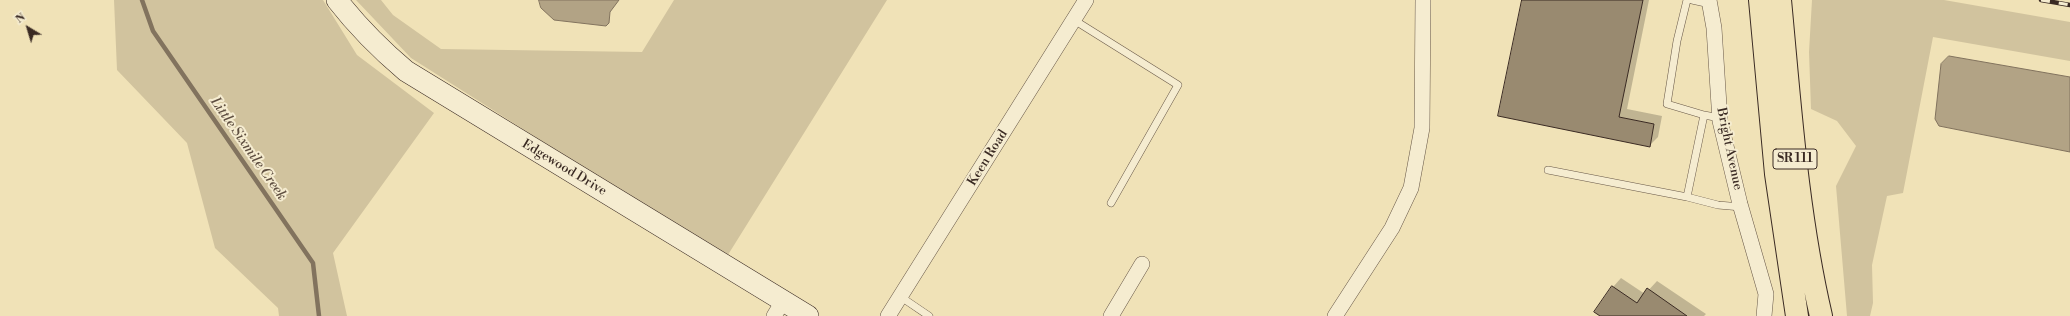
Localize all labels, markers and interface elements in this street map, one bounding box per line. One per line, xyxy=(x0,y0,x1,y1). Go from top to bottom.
north arrow xyxy=(8,8,48,48)
text: N xyxy=(13,10,28,27)
water label: Little Sixmile Creek xyxy=(206,94,290,204)
street label: Bright Avenue xyxy=(1713,106,1745,192)
street label: Keen Road xyxy=(965,127,1011,189)
street label: Edgewood Drive xyxy=(519,137,609,199)
road number: SR 111 xyxy=(1773,149,1817,169)

